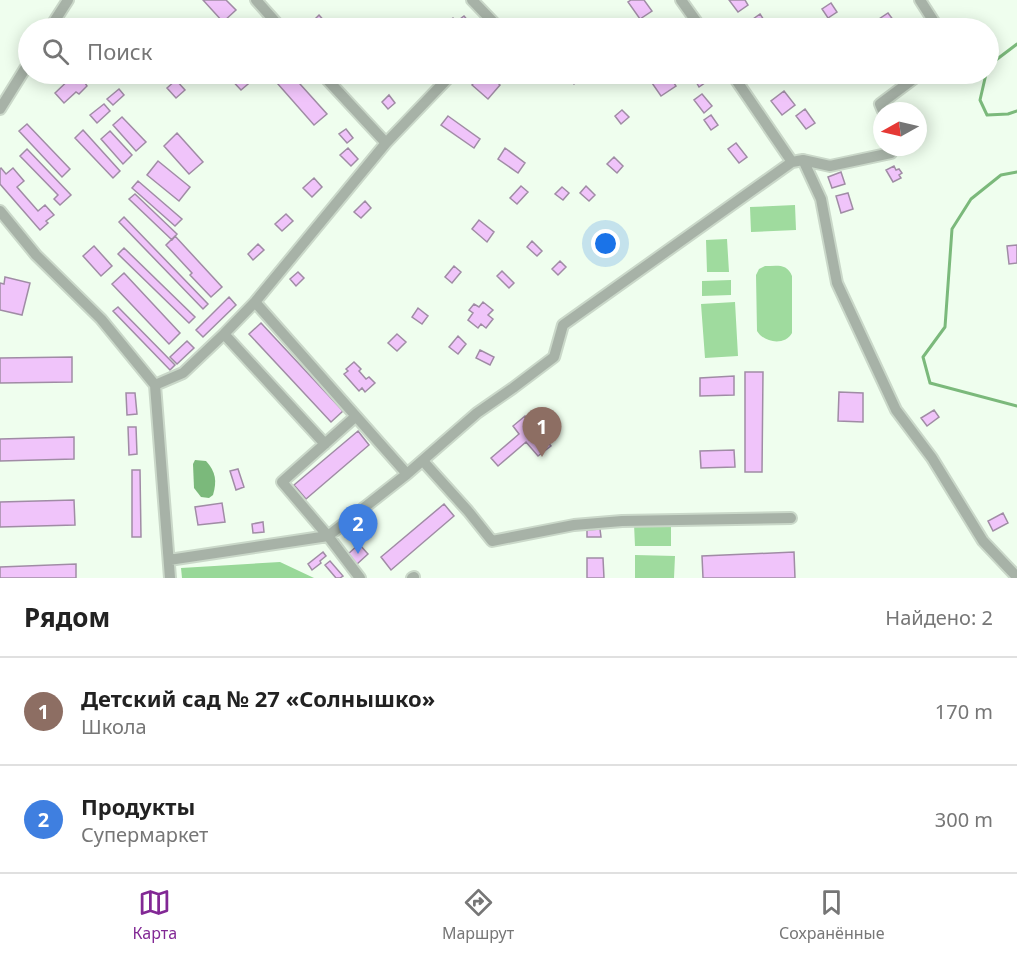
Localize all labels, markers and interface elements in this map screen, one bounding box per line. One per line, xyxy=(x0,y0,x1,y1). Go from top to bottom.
search box xyxy=(18,18,999,84)
icon: search xyxy=(39,35,72,68)
text: Поиск xyxy=(87,36,152,66)
north arrow xyxy=(873,102,927,156)
your location xyxy=(591,229,620,258)
pin: 1 xyxy=(522,408,562,457)
pin: 2 xyxy=(338,504,378,554)
text: Рядом xyxy=(24,599,110,635)
text: Найдено: 2 xyxy=(885,604,993,631)
text: Детский сад № 27 «Солнышко» xyxy=(81,683,435,713)
text: 1 xyxy=(38,698,49,725)
text: 170 m xyxy=(935,698,993,725)
text: Школа xyxy=(81,713,147,740)
text: Продукты xyxy=(81,791,195,821)
text: 2 xyxy=(38,806,49,833)
text: 300 m xyxy=(935,806,993,833)
text: Супермаркет xyxy=(81,821,208,848)
tab: Карта xyxy=(132,886,177,944)
tab: Маршрут xyxy=(442,886,514,944)
tab: Сохранённые xyxy=(779,886,885,944)

